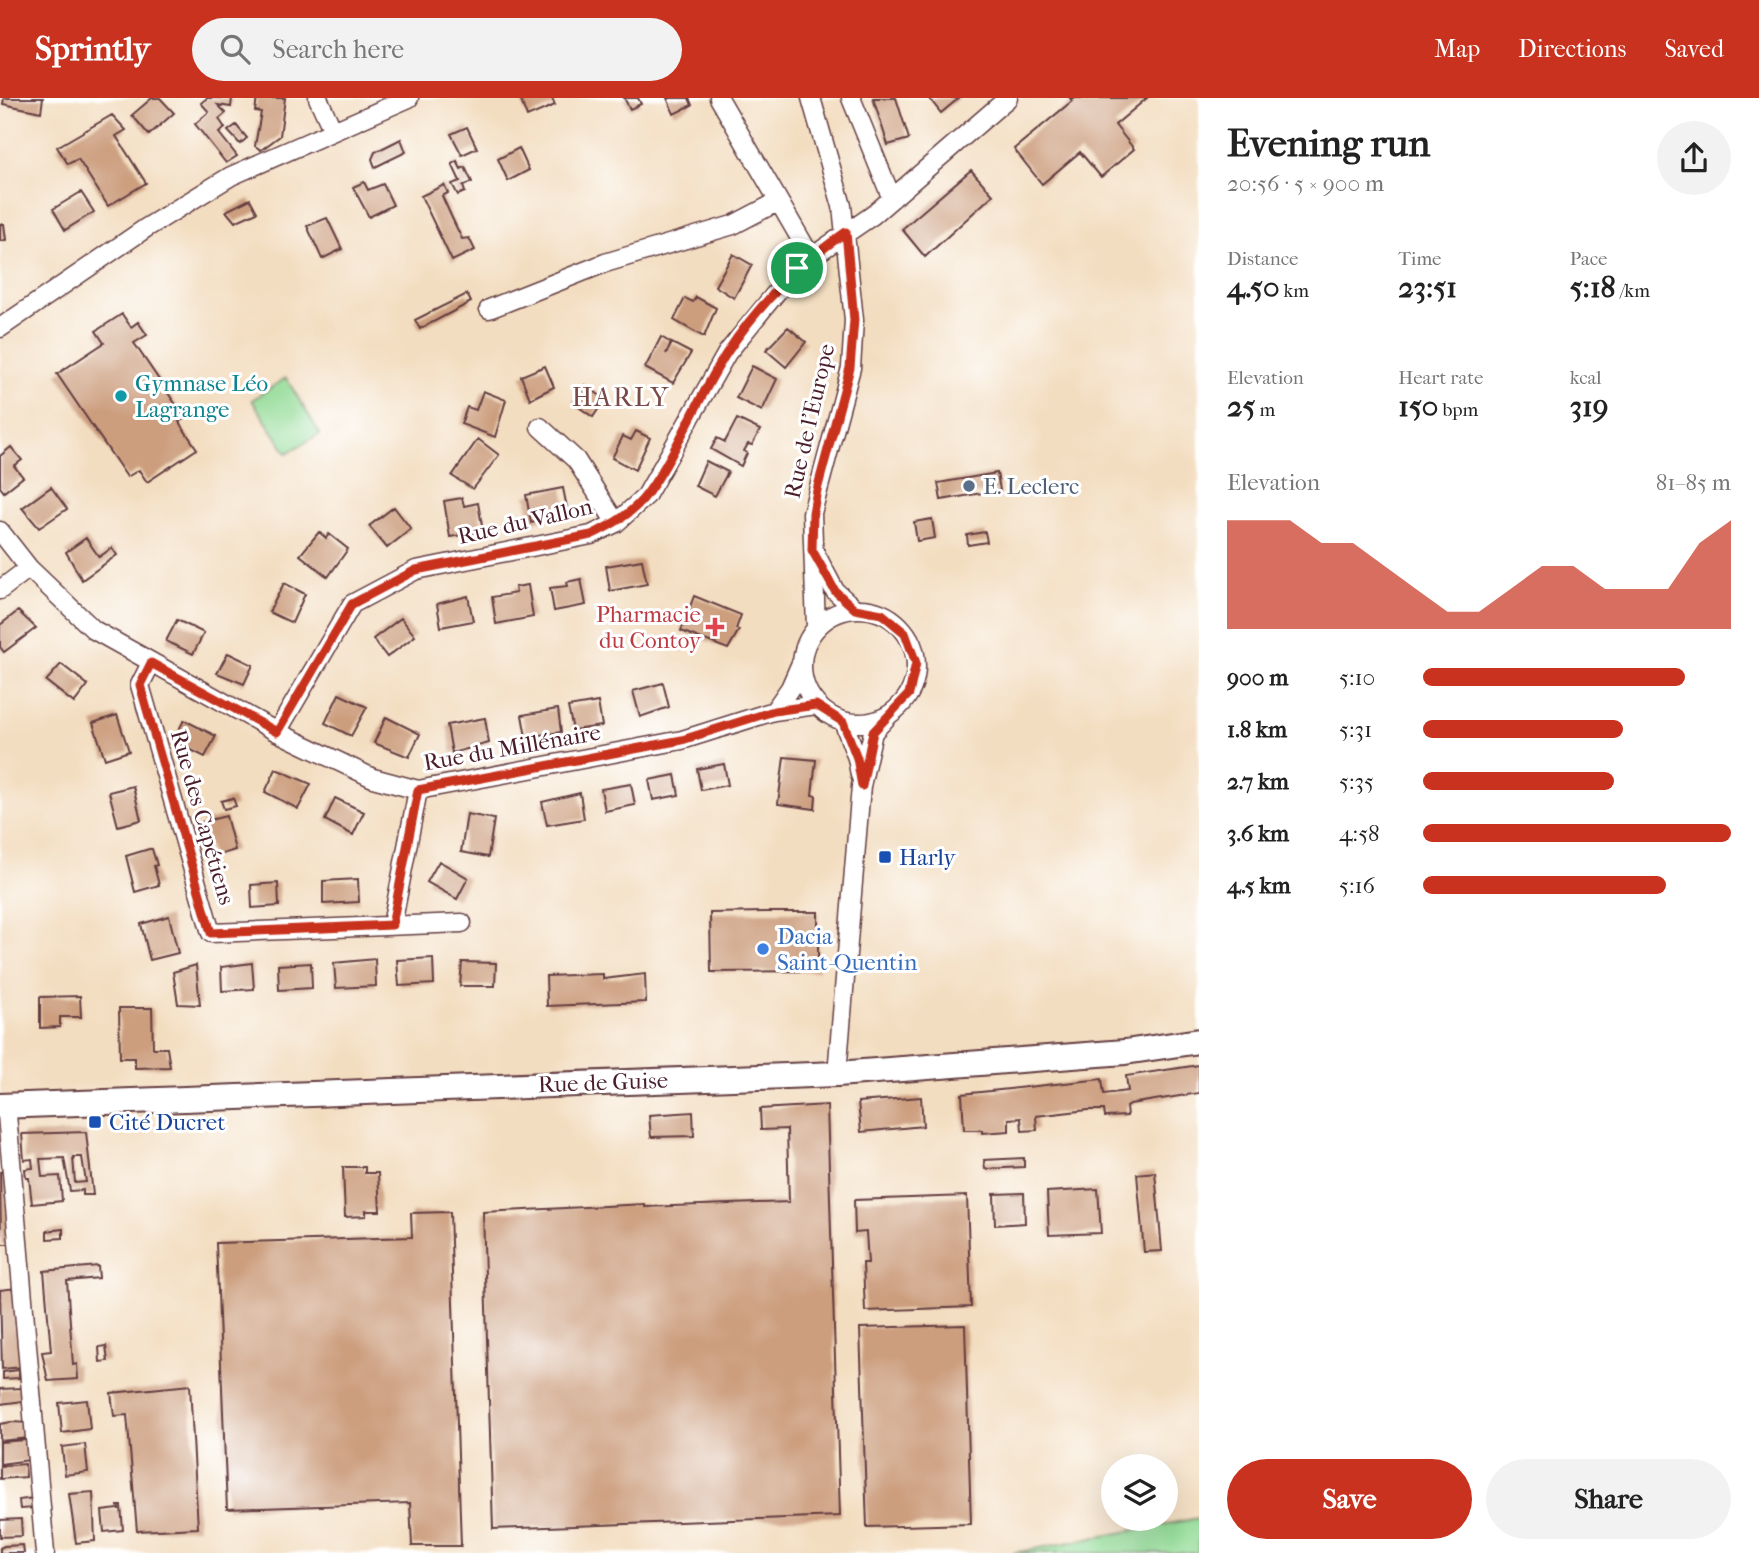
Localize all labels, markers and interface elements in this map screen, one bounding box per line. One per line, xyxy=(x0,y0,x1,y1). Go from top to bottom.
search box xyxy=(192,18,682,81)
text: Sprintly xyxy=(35,30,150,69)
icon: search xyxy=(216,30,254,68)
text: Search here xyxy=(272,34,404,65)
text: Map xyxy=(1434,35,1480,63)
text: Directions xyxy=(1518,35,1626,63)
text: Saved xyxy=(1664,35,1724,63)
text: Evening run xyxy=(1227,121,1430,166)
button: share xyxy=(1657,121,1731,195)
text: 20:56 · 5 × 900 m xyxy=(1227,170,1384,197)
pin xyxy=(767,238,827,298)
text: Distance xyxy=(1227,248,1298,270)
text: Time xyxy=(1398,248,1442,270)
text: Pace xyxy=(1570,248,1608,270)
icon: arrive xyxy=(778,249,816,287)
text: 4.50 xyxy=(1227,270,1280,305)
text: 23:51 xyxy=(1398,270,1457,305)
text: 5:18 xyxy=(1570,270,1616,305)
text: km xyxy=(1280,280,1309,302)
text: /km xyxy=(1616,280,1650,302)
street label: Rue de l'Europe xyxy=(779,341,840,501)
text: Elevation xyxy=(1227,367,1304,389)
text: Heart rate xyxy=(1398,367,1483,389)
text: kcal xyxy=(1570,367,1602,389)
place label: Gymnase Léo Lagrange xyxy=(135,370,268,423)
district label: HARLY xyxy=(572,382,670,413)
marker: Gymnase Léo Lagrange xyxy=(113,388,129,404)
text: 25 xyxy=(1227,389,1255,424)
text: 150 xyxy=(1398,389,1438,424)
text: 319 xyxy=(1570,389,1608,424)
text: m xyxy=(1255,399,1275,421)
text: bpm xyxy=(1438,399,1478,421)
text: Elevation xyxy=(1227,469,1320,496)
text: 81–85 m xyxy=(1656,469,1731,496)
place label: E. Leclerc xyxy=(983,473,1079,500)
marker: E. Leclerc xyxy=(961,478,977,494)
street label: Rue du Vallon xyxy=(455,493,596,550)
place label: Pharmacie du Contoy xyxy=(596,601,702,654)
marker: Pharmacie du Contoy xyxy=(707,619,723,635)
text: 900 m xyxy=(1227,664,1289,691)
text: 5:10 xyxy=(1339,664,1375,691)
text: 1.8 km xyxy=(1227,716,1287,743)
text: 5:31 xyxy=(1339,716,1372,743)
street label: Rue du Millénaire xyxy=(421,719,603,776)
street label: Rue des Capétiens xyxy=(165,726,240,908)
text: 2.7 km xyxy=(1227,768,1289,795)
text: 5:35 xyxy=(1339,768,1374,795)
text: 3.6 km xyxy=(1227,820,1289,847)
text: 4:58 xyxy=(1339,820,1380,847)
place label: Harly xyxy=(899,844,956,871)
marker: Harly xyxy=(877,849,893,865)
text: 4.5 km xyxy=(1227,872,1291,899)
text: 5:16 xyxy=(1339,872,1375,899)
place label: Dacia Saint-Quentin xyxy=(777,923,918,976)
marker: Dacia Saint-Quentin xyxy=(755,941,771,957)
street label: Rue de Guise xyxy=(537,1067,669,1098)
place label: Cité Ducret xyxy=(109,1109,225,1136)
marker: Cité Ducret xyxy=(87,1114,103,1130)
map controls xyxy=(1101,1454,1178,1531)
button: layers xyxy=(1101,1454,1178,1531)
button: Save xyxy=(1227,1459,1472,1539)
button: Share xyxy=(1486,1459,1731,1539)

